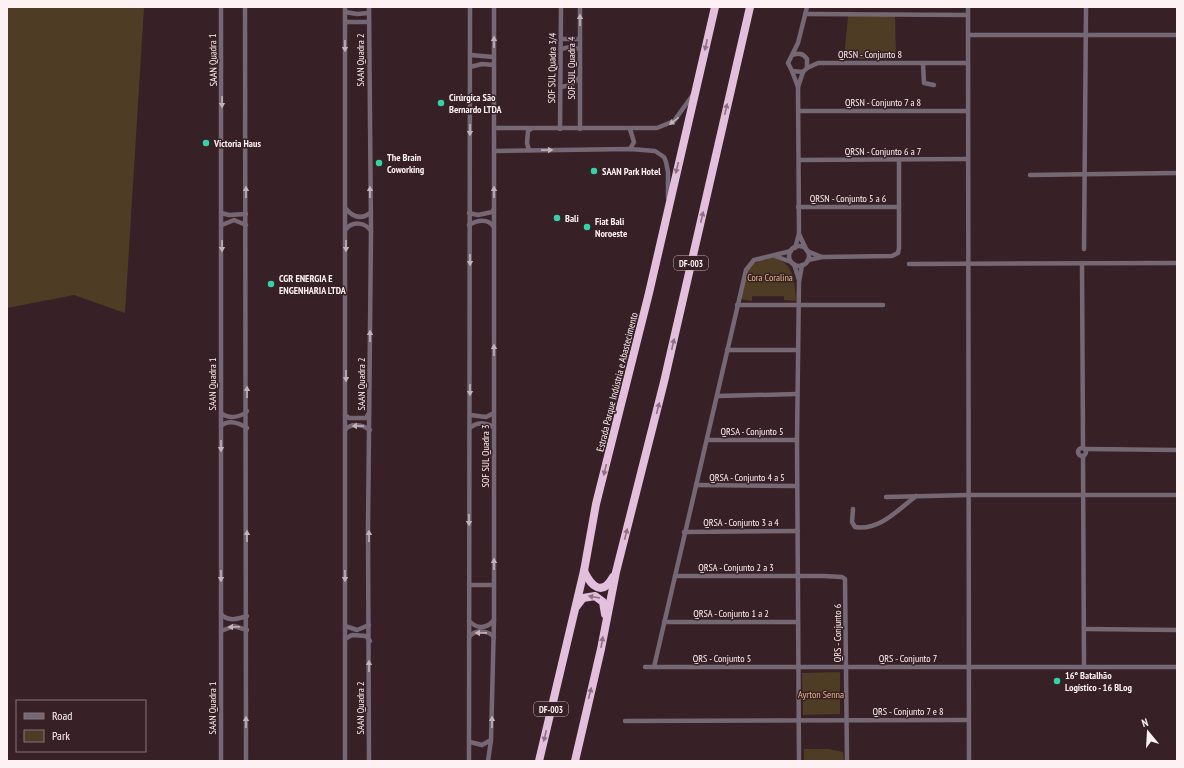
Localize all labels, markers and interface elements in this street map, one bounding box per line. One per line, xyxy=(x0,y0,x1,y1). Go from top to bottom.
one-way arrow xyxy=(577,13,583,26)
street label: SOF SUL Quadra 3/4 xyxy=(545,32,559,103)
street label: SAAN Quadra 1 xyxy=(206,34,220,86)
street label: SAAN Quadra 2 xyxy=(354,34,367,86)
one-way arrow xyxy=(491,35,497,48)
street label: SOF SUL Quadra 4 xyxy=(565,36,578,99)
one-way arrow xyxy=(703,39,709,51)
one-way arrow xyxy=(342,40,348,53)
street label: QRSN - Conjunto 8 xyxy=(838,48,902,61)
place label: Cirúrgica São Bernardo LTDA xyxy=(449,91,503,116)
one-way arrow xyxy=(219,96,225,109)
street label: QRSN - Conjunto 7 a 8 xyxy=(845,96,921,109)
marker: Cirúrgica São Bernardo LTDA xyxy=(436,98,446,108)
one-way arrow xyxy=(724,103,730,115)
one-way arrow xyxy=(668,116,679,125)
one-way arrow xyxy=(467,124,473,137)
place label: Victoria Haus xyxy=(213,137,261,150)
marker: Victoria Haus xyxy=(201,138,211,148)
street label: QRSN - Conjunto 6 a 7 xyxy=(845,145,921,158)
one-way arrow xyxy=(541,147,554,153)
place label: The Brain Coworking xyxy=(387,151,425,176)
marker: The Brain Coworking xyxy=(374,158,384,168)
one-way arrow xyxy=(674,162,680,174)
place label: SAAN Park Hotel xyxy=(602,165,661,178)
marker: SAAN Park Hotel xyxy=(589,166,599,176)
one-way arrow xyxy=(243,185,249,198)
one-way arrow xyxy=(367,185,373,198)
one-way arrow xyxy=(491,185,497,198)
street label: QRSN - Conjunto 5 a 6 xyxy=(810,192,887,205)
one-way arrow xyxy=(699,211,705,224)
place label: Bali xyxy=(565,212,579,225)
marker: Bali xyxy=(552,213,562,223)
place label: Fiat Bali Noroeste xyxy=(595,215,627,240)
marker: Fiat Bali Noroeste xyxy=(582,222,592,232)
one-way arrow xyxy=(219,240,225,253)
one-way arrow xyxy=(343,240,349,253)
one-way arrow xyxy=(466,254,473,266)
road number: DF-003 xyxy=(674,256,708,270)
park label: Cora Coralina xyxy=(747,271,793,284)
place label: CGR ENERGIA E ENGENHARIA LTDA xyxy=(279,272,347,297)
marker: CGR ENERGIA E ENGENHARIA LTDA xyxy=(266,279,276,289)
street label: Estrada Parque Indústria e Abastecimento xyxy=(593,311,641,453)
one-way arrow xyxy=(367,329,373,342)
one-way arrow xyxy=(670,338,676,350)
one-way arrow xyxy=(491,343,497,356)
street label: SAAN Quadra 1 xyxy=(206,358,219,410)
street label: SAAN Quadra 2 xyxy=(355,358,368,410)
one-way arrow xyxy=(343,370,349,383)
one-way arrow xyxy=(467,384,473,397)
one-way arrow xyxy=(244,385,250,398)
one-way arrow xyxy=(655,402,661,414)
one-way arrow xyxy=(351,423,364,429)
street label: SOF SUL Quadra 3 xyxy=(479,425,492,487)
street label: QRSA - Conjunto 5 xyxy=(721,425,783,438)
one-way arrow xyxy=(218,440,224,453)
one-way arrow xyxy=(602,464,608,476)
street label: QRSA - Conjunto 4 a 5 xyxy=(709,471,785,484)
one-way arrow xyxy=(466,514,472,527)
street label: QRSA - Conjunto 3 a 4 xyxy=(703,516,779,529)
one-way arrow xyxy=(623,528,629,540)
one-way arrow xyxy=(244,529,250,542)
one-way arrow xyxy=(365,530,372,542)
one-way arrow xyxy=(491,557,497,570)
street label: QRSA - Conjunto 2 a 3 xyxy=(698,561,774,574)
one-way arrow xyxy=(218,570,224,583)
one-way arrow xyxy=(342,570,348,583)
one-way arrow xyxy=(587,594,600,600)
street label: QRS - Conjunto 6 xyxy=(831,603,844,662)
street label: QRSA - Conjunto 1 a 2 xyxy=(693,607,769,620)
one-way arrow xyxy=(227,624,240,630)
one-way arrow xyxy=(474,630,487,636)
one-way arrow xyxy=(599,636,605,648)
street label: QRS - Conjunto 5 xyxy=(693,652,751,665)
street label: QRS - Conjunto 7 xyxy=(879,652,937,665)
one-way arrow xyxy=(366,660,373,672)
place label: 16º Batalhão Logístico - 16 BLog xyxy=(1065,669,1133,694)
marker: 16º Batalhão Logístico - 16 BLog xyxy=(1052,676,1062,686)
street label: SAAN Quadra 1 xyxy=(206,682,219,734)
street label: SAAN Quadra 2 xyxy=(354,682,367,734)
one-way arrow xyxy=(587,687,593,699)
park label: Ayrton Senna xyxy=(798,688,844,701)
legend xyxy=(16,700,146,752)
road number: DF-003 xyxy=(534,702,568,716)
street label: QRS - Conjunto 7 e 8 xyxy=(873,705,943,718)
text: Road xyxy=(52,708,72,723)
north arrow xyxy=(1128,712,1168,752)
one-way arrow xyxy=(243,715,249,728)
text: N xyxy=(1140,715,1150,730)
one-way arrow xyxy=(488,716,495,728)
text: Park xyxy=(52,728,70,743)
one-way arrow xyxy=(542,730,548,742)

